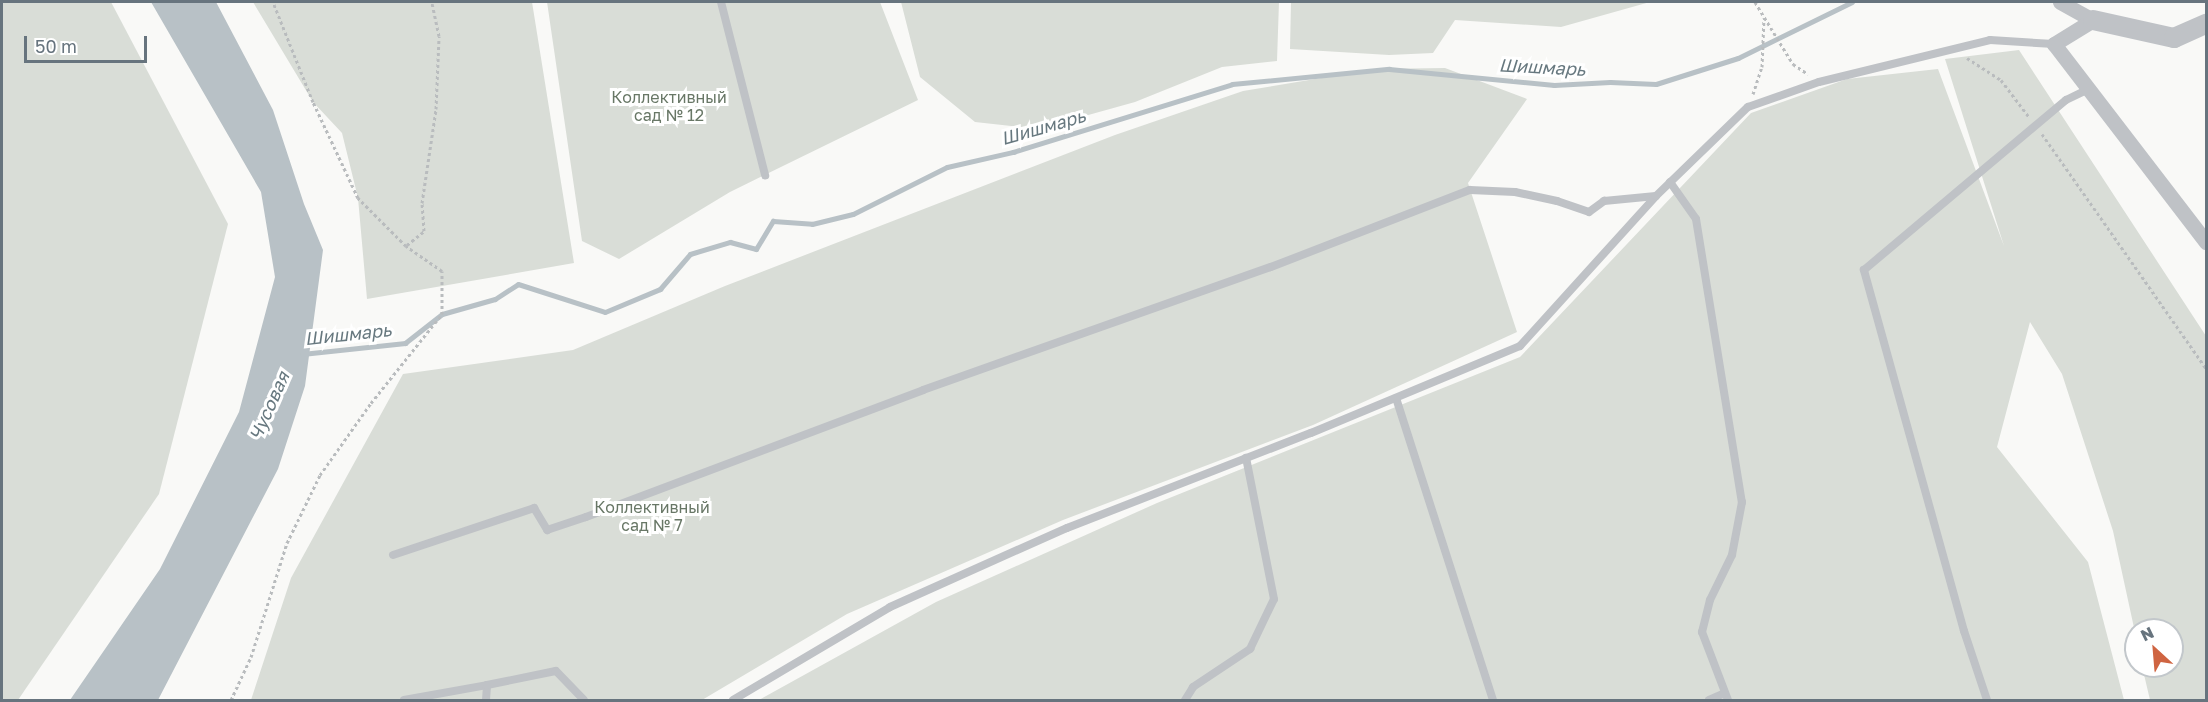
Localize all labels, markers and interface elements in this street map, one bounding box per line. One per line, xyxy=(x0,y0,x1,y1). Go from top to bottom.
scale bar xyxy=(27,24,150,62)
text: 50 m xyxy=(35,35,77,57)
water label: Шишмарь xyxy=(1498,54,1586,80)
park label: Коллективный сад № 12 xyxy=(611,87,727,125)
water label: Шишмарь xyxy=(998,105,1088,149)
water label: Шишмарь xyxy=(304,319,392,349)
water label: Чусовая xyxy=(244,368,294,444)
park label: Коллективный сад № 7 xyxy=(594,497,710,535)
north arrow xyxy=(2124,618,2184,678)
text: N xyxy=(2137,622,2157,645)

